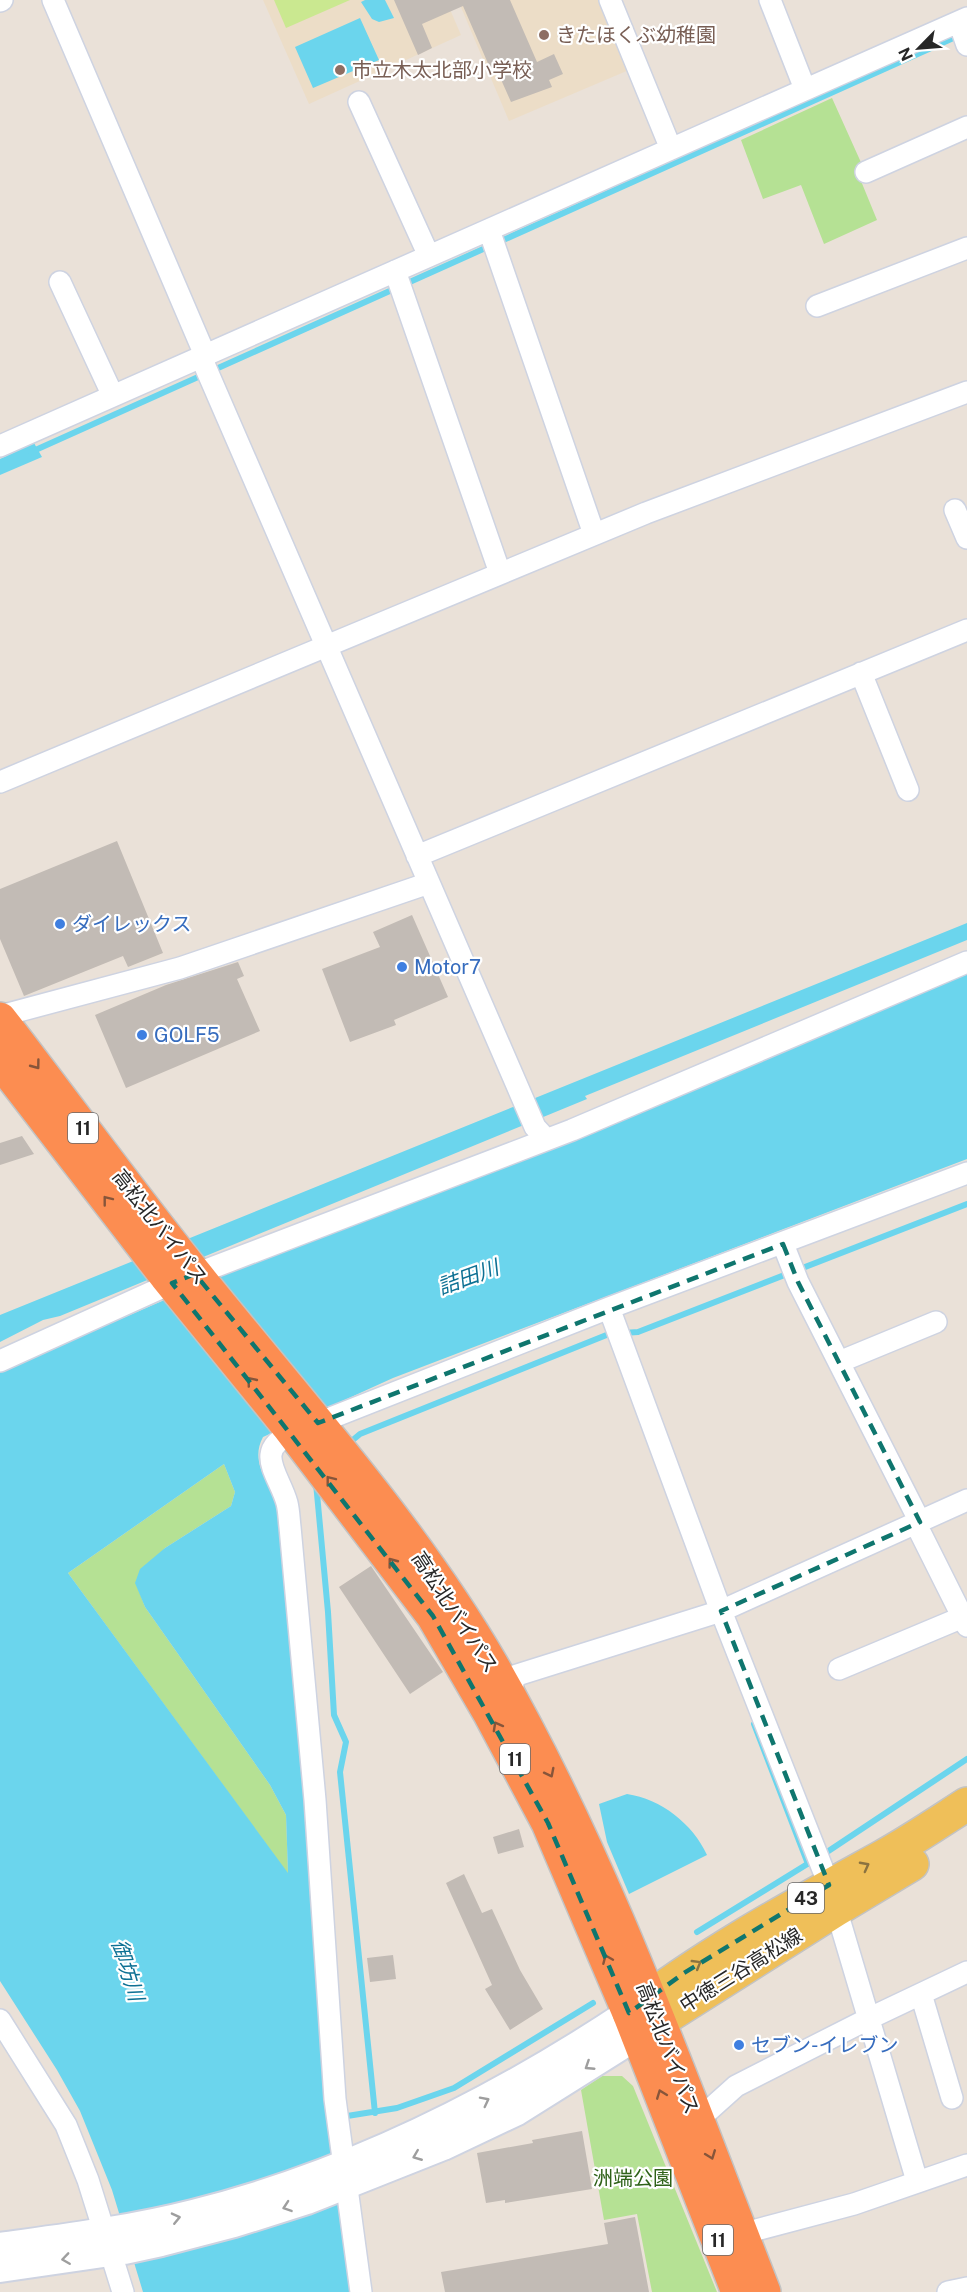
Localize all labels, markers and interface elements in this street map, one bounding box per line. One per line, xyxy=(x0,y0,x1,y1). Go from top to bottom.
north arrow xyxy=(889,18,949,78)
place label: きたほくぶ幼稚園 xyxy=(556,23,716,47)
marker: きたほくぶ幼稚園 xyxy=(537,28,551,42)
text: N xyxy=(895,44,917,64)
place label: 市立木太北部小学校 xyxy=(352,58,532,82)
marker: 市立木太北部小学校 xyxy=(333,63,347,77)
place label: ダイレックス xyxy=(72,912,191,936)
marker: ダイレックス xyxy=(53,917,67,931)
place label: Motor7 xyxy=(414,955,481,979)
marker: Motor7 xyxy=(395,960,409,974)
place label: GOLF5 xyxy=(154,1023,220,1047)
marker: GOLF5 xyxy=(135,1028,149,1042)
one-way arrow xyxy=(28,1059,39,1070)
road number: 11 xyxy=(68,1113,98,1143)
street label: 高松北バイパス xyxy=(108,1165,212,1289)
one-way arrow xyxy=(103,1195,114,1206)
water label: 詰田川 xyxy=(434,1254,504,1300)
one-way arrow xyxy=(248,1376,259,1387)
one-way arrow xyxy=(326,1476,337,1487)
street label: 高松北バイパス xyxy=(407,1547,503,1677)
one-way arrow xyxy=(388,1557,399,1568)
one-way arrow xyxy=(493,1722,504,1732)
road number: 11 xyxy=(500,1744,530,1774)
one-way arrow xyxy=(543,1767,554,1777)
one-way arrow xyxy=(859,1861,870,1873)
road number: 43 xyxy=(788,1883,824,1913)
street label: 中徳三谷高松線 xyxy=(675,1923,807,2017)
water label: 御坊川 xyxy=(107,1936,150,2006)
one-way arrow xyxy=(602,1954,614,1965)
one-way arrow xyxy=(691,1960,701,1972)
street label: 高松北バイパス xyxy=(632,1979,704,2117)
place label: セブン-イレブン xyxy=(751,2033,899,2057)
marker: セブン-イレブン xyxy=(732,2038,746,2052)
one-way arrow xyxy=(585,2059,595,2071)
one-way arrow xyxy=(656,2089,669,2099)
one-way arrow xyxy=(478,2096,489,2108)
one-way arrow xyxy=(412,2149,423,2161)
one-way arrow xyxy=(703,2150,716,2160)
park label: 洲端公園 xyxy=(593,2166,673,2190)
one-way arrow xyxy=(282,2200,293,2213)
one-way arrow xyxy=(171,2212,181,2225)
road number: 11 xyxy=(703,2225,733,2255)
one-way arrow xyxy=(62,2253,71,2265)

